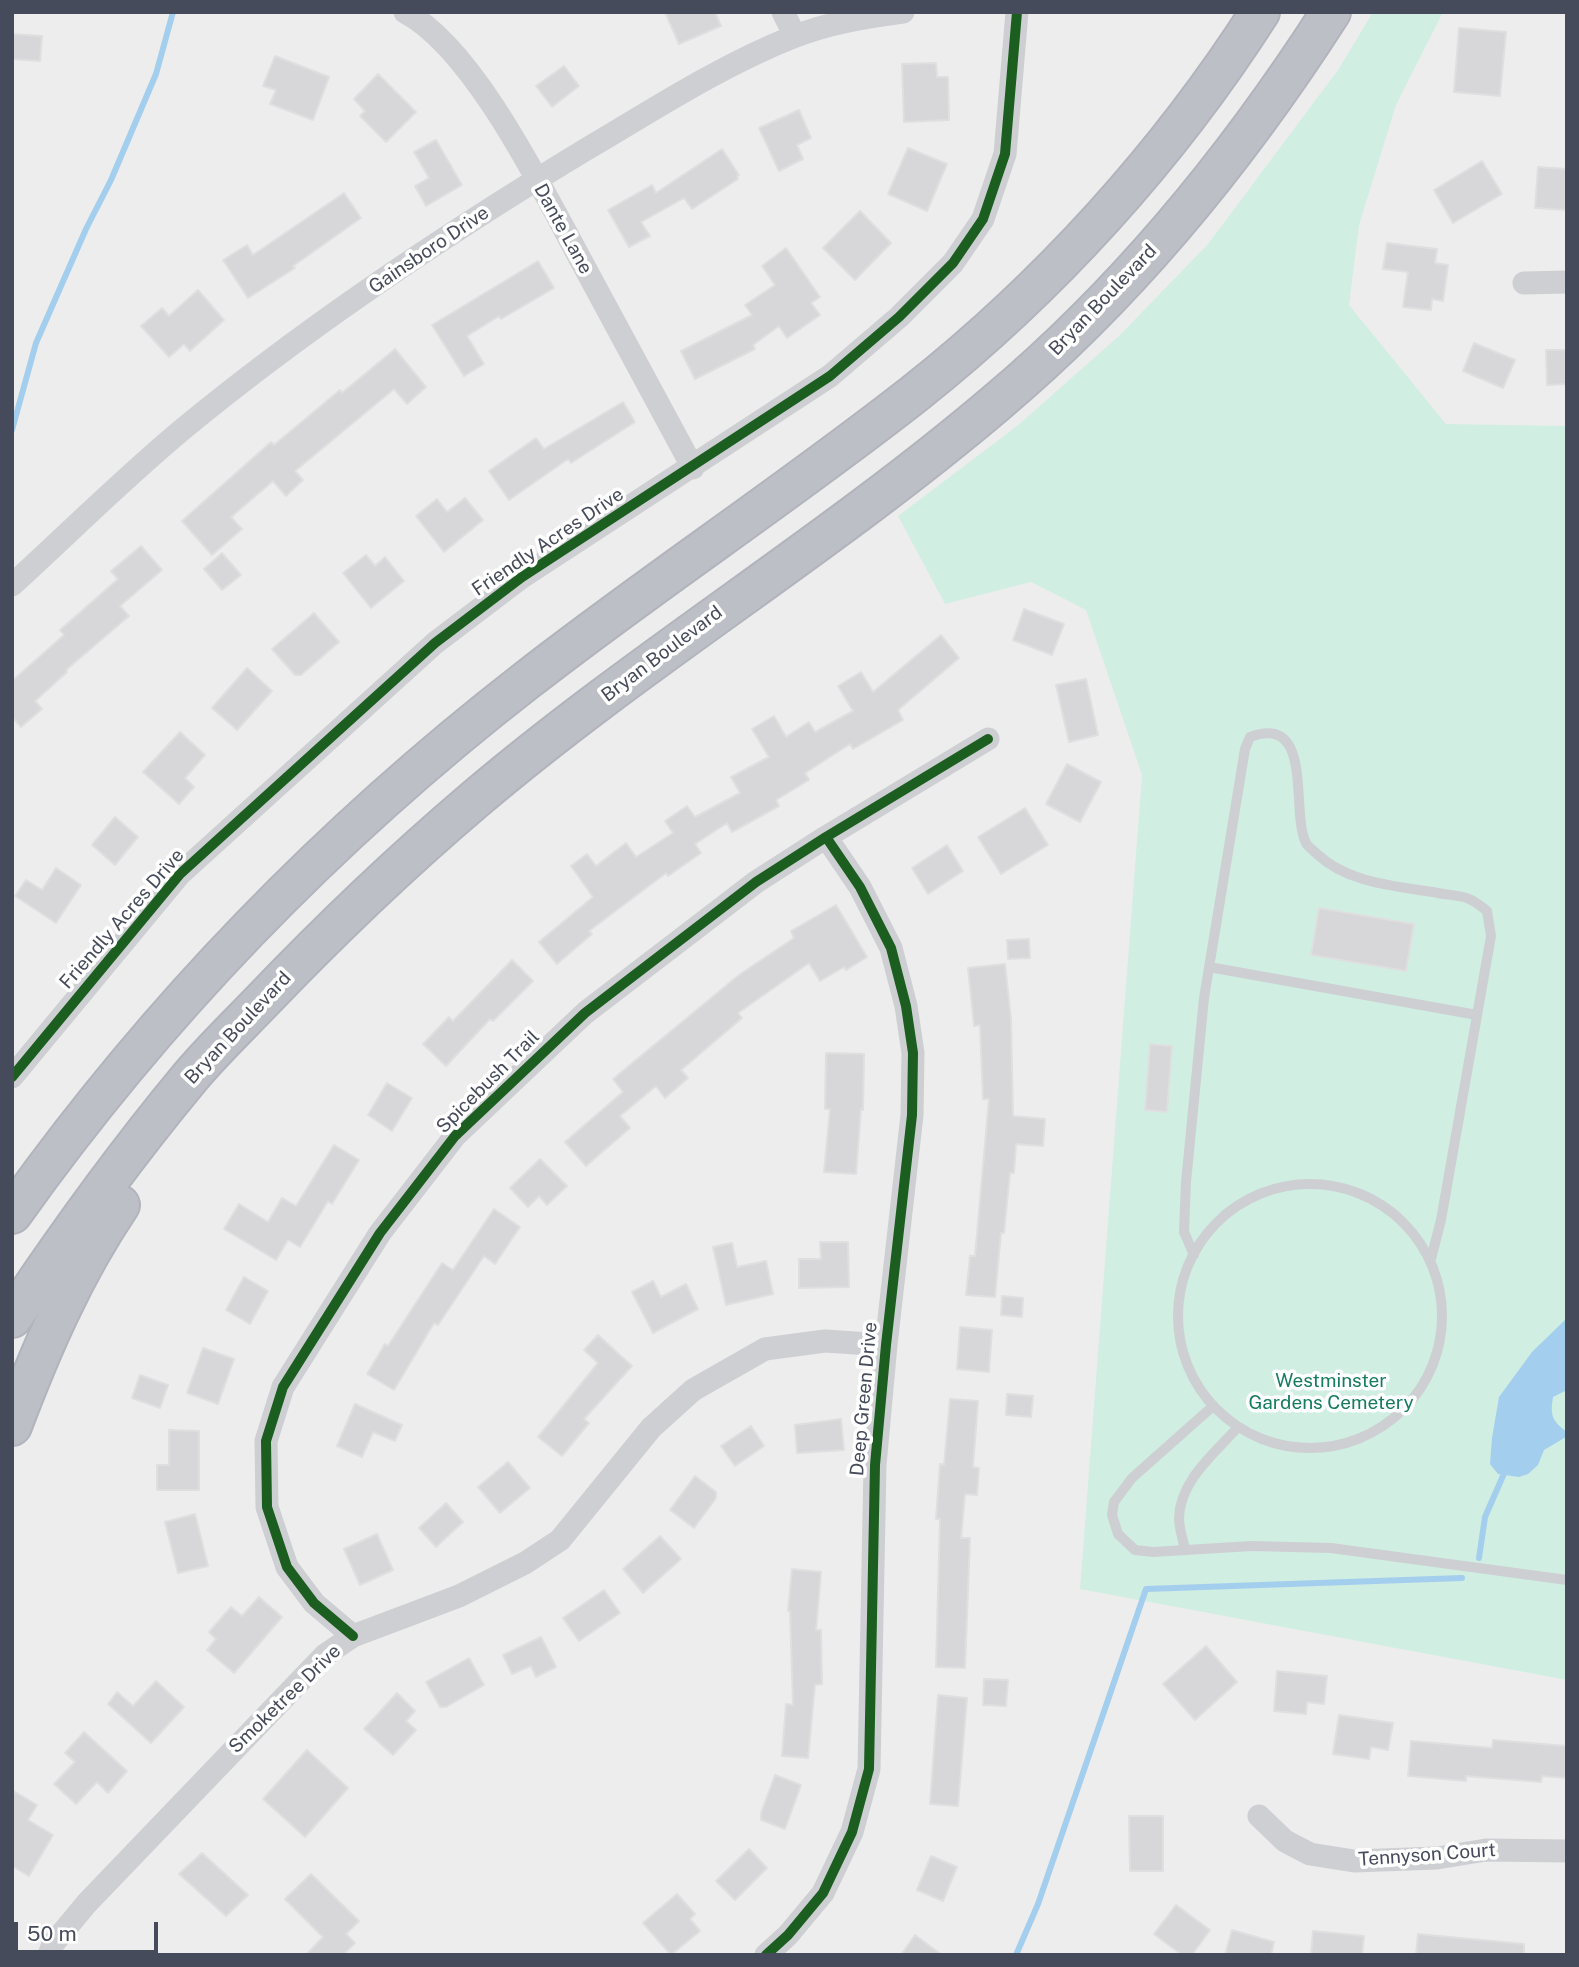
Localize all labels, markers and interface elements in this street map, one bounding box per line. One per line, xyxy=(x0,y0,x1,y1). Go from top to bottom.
street label: Dante Lane xyxy=(529,180,597,278)
street label: Gainsboro Drive xyxy=(365,201,493,299)
street label: Bryan Boulevard xyxy=(1044,240,1162,360)
street label: Friendly Acres Drive xyxy=(468,483,628,601)
street label: Bryan Boulevard xyxy=(597,601,727,707)
street label: Friendly Acres Drive xyxy=(55,844,189,994)
street label: Bryan Boulevard xyxy=(180,967,296,1089)
street label: Spicebush Trail xyxy=(432,1026,544,1138)
street label: Deep Green Drive xyxy=(846,1321,882,1477)
park label: Westminster Gardens Cemetery xyxy=(1248,1370,1414,1414)
street label: Smoketree Drive xyxy=(224,1640,346,1758)
street label: Tennyson Court xyxy=(1358,1839,1496,1871)
scale bar xyxy=(18,1908,161,1952)
text: 50 m xyxy=(27,1921,77,1946)

